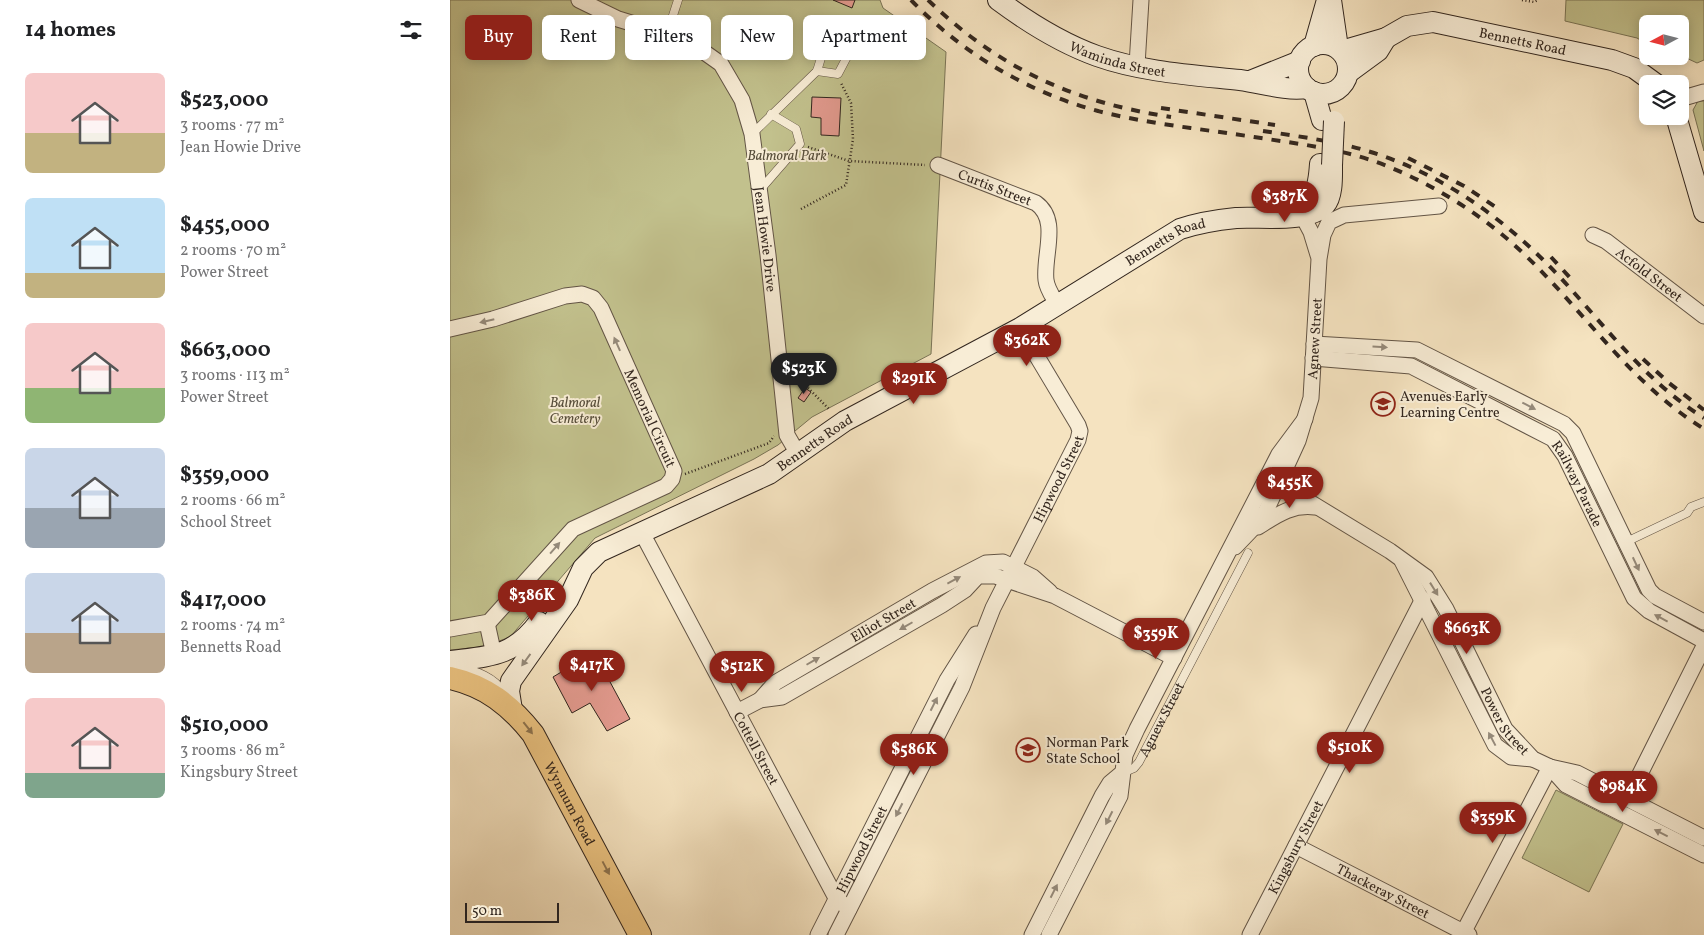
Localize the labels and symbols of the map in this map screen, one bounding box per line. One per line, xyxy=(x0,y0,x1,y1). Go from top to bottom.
north arrow xyxy=(1639,15,1689,65)
street label: Bennetts Road xyxy=(1477,24,1568,61)
street label: Waminda Street xyxy=(1066,38,1167,83)
park label: Balmoral Park xyxy=(747,147,827,166)
street label: Curtis Street xyxy=(955,166,1034,211)
pin: $387K xyxy=(1250,180,1320,223)
street label: Jean Howie Drive xyxy=(748,186,780,293)
street label: Bennetts Road xyxy=(1122,215,1208,271)
street label: Acfold Street xyxy=(1611,244,1686,307)
street label: Agnew Street xyxy=(1304,297,1328,380)
one-way arrow xyxy=(479,317,494,325)
pin: $362K xyxy=(992,324,1062,367)
one-way arrow xyxy=(613,337,621,351)
one-way arrow xyxy=(1372,343,1388,351)
pin: $523K xyxy=(769,352,839,395)
pin: $291K xyxy=(879,362,949,405)
street label: Memorial Circuit xyxy=(619,367,679,471)
place label: Avenues Early Learning Centre xyxy=(1400,388,1500,423)
school or university icon: Avenues Early Learning Centre xyxy=(1370,391,1396,417)
park label: Balmoral Cemetery xyxy=(549,394,601,429)
one-way arrow xyxy=(1522,402,1536,410)
street label: Bennetts Road xyxy=(774,410,857,477)
street label: Hipwood Street xyxy=(1030,434,1090,526)
street label: Railway Parade xyxy=(1546,437,1606,531)
pin: $455K xyxy=(1255,466,1325,509)
one-way arrow xyxy=(549,542,561,554)
one-way arrow xyxy=(1632,557,1640,571)
one-way arrow xyxy=(946,576,961,584)
pin: $386K xyxy=(497,580,567,622)
one-way arrow xyxy=(1430,583,1439,596)
street label: Elliot Street xyxy=(848,594,920,648)
pin: $663K xyxy=(1432,612,1502,655)
one-way arrow xyxy=(1654,613,1668,622)
pin: $359K xyxy=(1121,618,1191,660)
one-way arrow xyxy=(899,621,912,630)
pin: $417K xyxy=(557,650,627,692)
pin: $512K xyxy=(707,650,777,693)
one-way arrow xyxy=(521,653,531,667)
one-way arrow xyxy=(806,656,819,665)
street label: Agnew Street xyxy=(1135,679,1190,761)
street label: Power Street xyxy=(1475,685,1533,760)
one-way arrow xyxy=(930,697,938,711)
street label: Cottell Street xyxy=(728,709,782,789)
one-way arrow xyxy=(523,721,534,734)
pin: $510K xyxy=(1315,732,1385,774)
one-way arrow xyxy=(1488,732,1496,747)
pin: $586K xyxy=(879,734,949,776)
place label: Norman Park State School xyxy=(1046,734,1129,769)
school or university icon: Norman Park State School xyxy=(1015,737,1041,763)
street label: Wynnum Road xyxy=(539,759,599,850)
pin: $984K xyxy=(1588,770,1658,813)
street label: Kingsbury Street xyxy=(1265,797,1329,898)
pin: $359K xyxy=(1458,802,1528,844)
street label: Hipwood Street xyxy=(833,803,893,897)
one-way arrow xyxy=(895,803,903,817)
one-way arrow xyxy=(1105,811,1113,826)
one-way arrow xyxy=(1653,829,1668,837)
street label: Thackeray Street xyxy=(1333,860,1432,924)
one-way arrow xyxy=(602,861,610,875)
one-way arrow xyxy=(1050,884,1058,899)
scale bar xyxy=(465,900,559,923)

